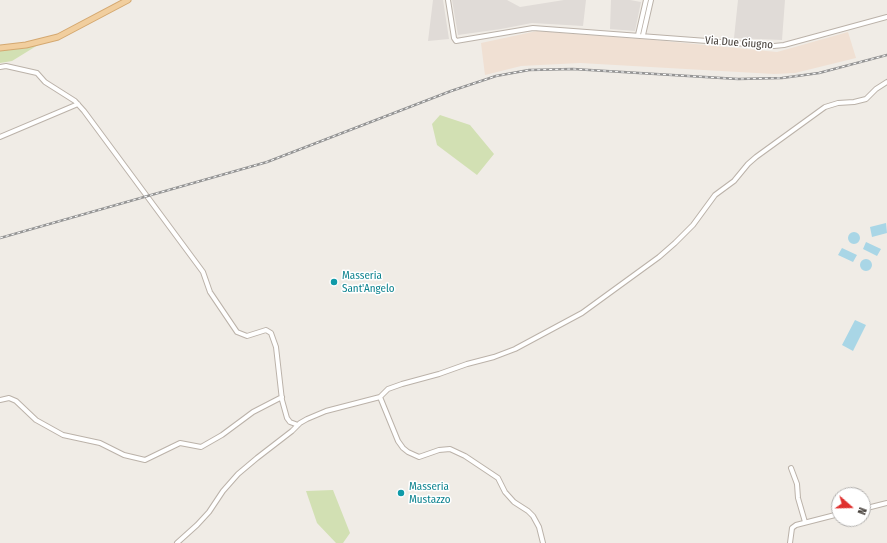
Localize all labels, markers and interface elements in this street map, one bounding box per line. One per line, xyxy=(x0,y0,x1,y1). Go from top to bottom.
street label: Via Due Giugno xyxy=(705,34,773,52)
place label: Masseria Sant'Angelo xyxy=(342,269,395,295)
marker: Masseria Sant'Angelo xyxy=(329,277,339,287)
place label: Masseria Mustazzo xyxy=(409,480,451,506)
north arrow xyxy=(831,487,871,527)
marker: Masseria Mustazzo xyxy=(396,488,406,498)
text: N xyxy=(855,506,869,516)

